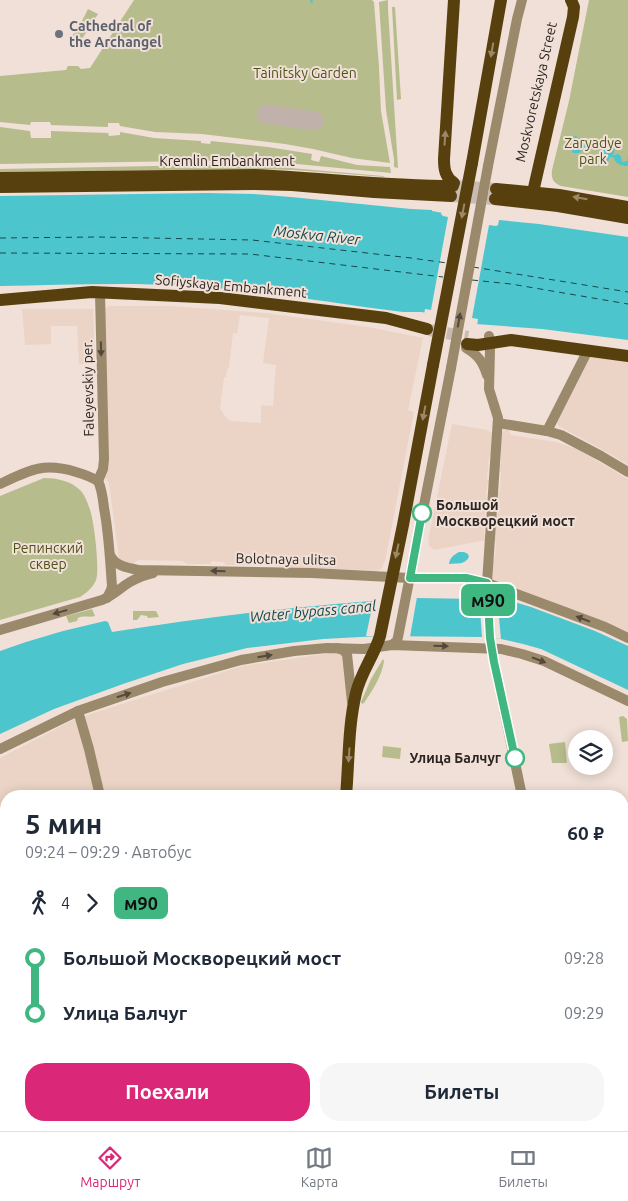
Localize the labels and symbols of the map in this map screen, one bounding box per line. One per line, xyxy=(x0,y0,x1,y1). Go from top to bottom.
place label: Cathedral of the Archangel xyxy=(69,18,162,50)
street label: Moskvoretskaya Street xyxy=(512,20,560,164)
marker: Cathedral of the Archangel xyxy=(53,28,65,40)
one-way arrow xyxy=(487,43,495,59)
park label: Tainitsky Garden xyxy=(253,65,357,81)
one-way arrow xyxy=(442,130,450,146)
park label: Zaryadye park xyxy=(564,135,622,167)
street label: Kremlin Embankment xyxy=(159,153,295,169)
one-way arrow xyxy=(572,194,588,202)
one-way arrow xyxy=(458,203,466,219)
water label: Moskva River xyxy=(273,222,362,248)
street label: Sofiyskaya Embankment xyxy=(155,271,308,301)
one-way arrow xyxy=(456,312,464,328)
street label: Faleyevskiy per. xyxy=(79,339,97,437)
one-way arrow xyxy=(97,341,105,357)
one-way arrow xyxy=(420,405,428,421)
place label: Большой Москворецкий мост xyxy=(436,497,575,529)
marker: Большой Москворецкий мост xyxy=(412,503,432,523)
park label: Репинский сквер xyxy=(13,540,83,572)
one-way arrow xyxy=(393,543,401,559)
street label: Bolotnaya ulitsa xyxy=(236,550,336,568)
one-way arrow xyxy=(210,567,226,575)
line badge: м90 xyxy=(459,584,517,616)
water label: Water bypass canal xyxy=(249,597,378,625)
one-way arrow xyxy=(52,609,67,617)
one-way arrow xyxy=(575,615,590,623)
one-way arrow xyxy=(433,643,449,651)
one-way arrow xyxy=(257,651,273,659)
one-way arrow xyxy=(532,657,547,664)
one-way arrow xyxy=(117,690,132,698)
one-way arrow xyxy=(344,747,352,763)
marker: Улица Балчуг xyxy=(505,748,525,768)
place label: Улица Балчуг xyxy=(410,750,502,766)

